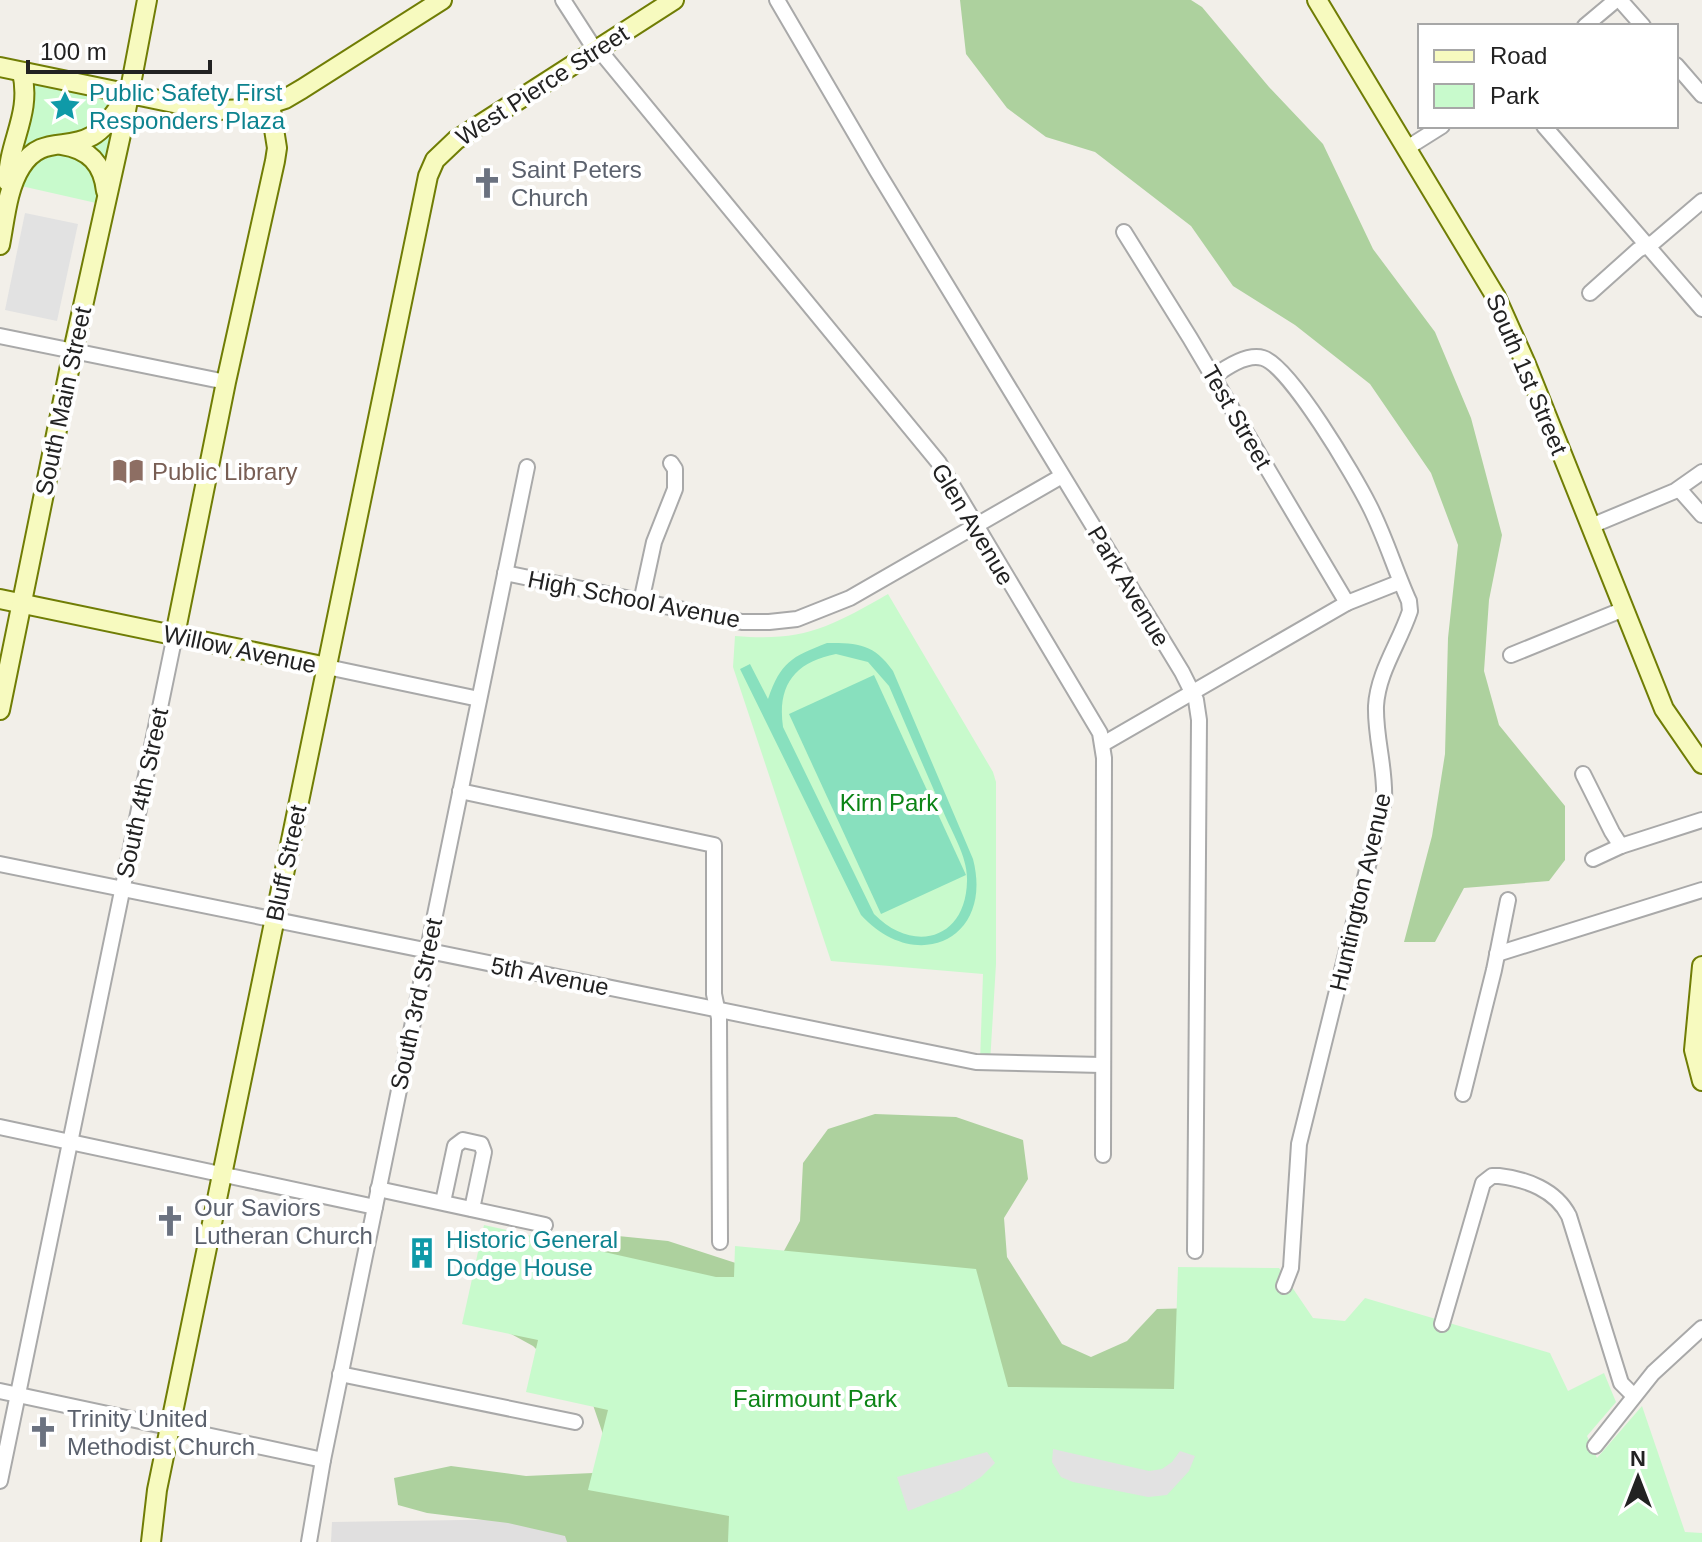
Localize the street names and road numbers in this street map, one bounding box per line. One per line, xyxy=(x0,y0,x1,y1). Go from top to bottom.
street label: West Pierce Street xyxy=(451,19,633,151)
street label: South 1st Street xyxy=(1481,290,1573,459)
street label: South Main Street xyxy=(30,304,96,498)
street label: Test Street xyxy=(1197,361,1278,474)
street label: Glen Avenue xyxy=(926,458,1020,590)
street label: Park Avenue xyxy=(1082,521,1176,651)
street label: High School Avenue xyxy=(526,565,742,633)
street label: Willow Avenue xyxy=(161,620,319,678)
street label: South 4th Street xyxy=(111,705,173,881)
street label: Huntington Avenue xyxy=(1324,790,1396,994)
street label: Bluff Street xyxy=(260,802,312,924)
street label: South 3rd Street xyxy=(385,915,447,1092)
street label: 5th Avenue xyxy=(489,951,611,1001)

